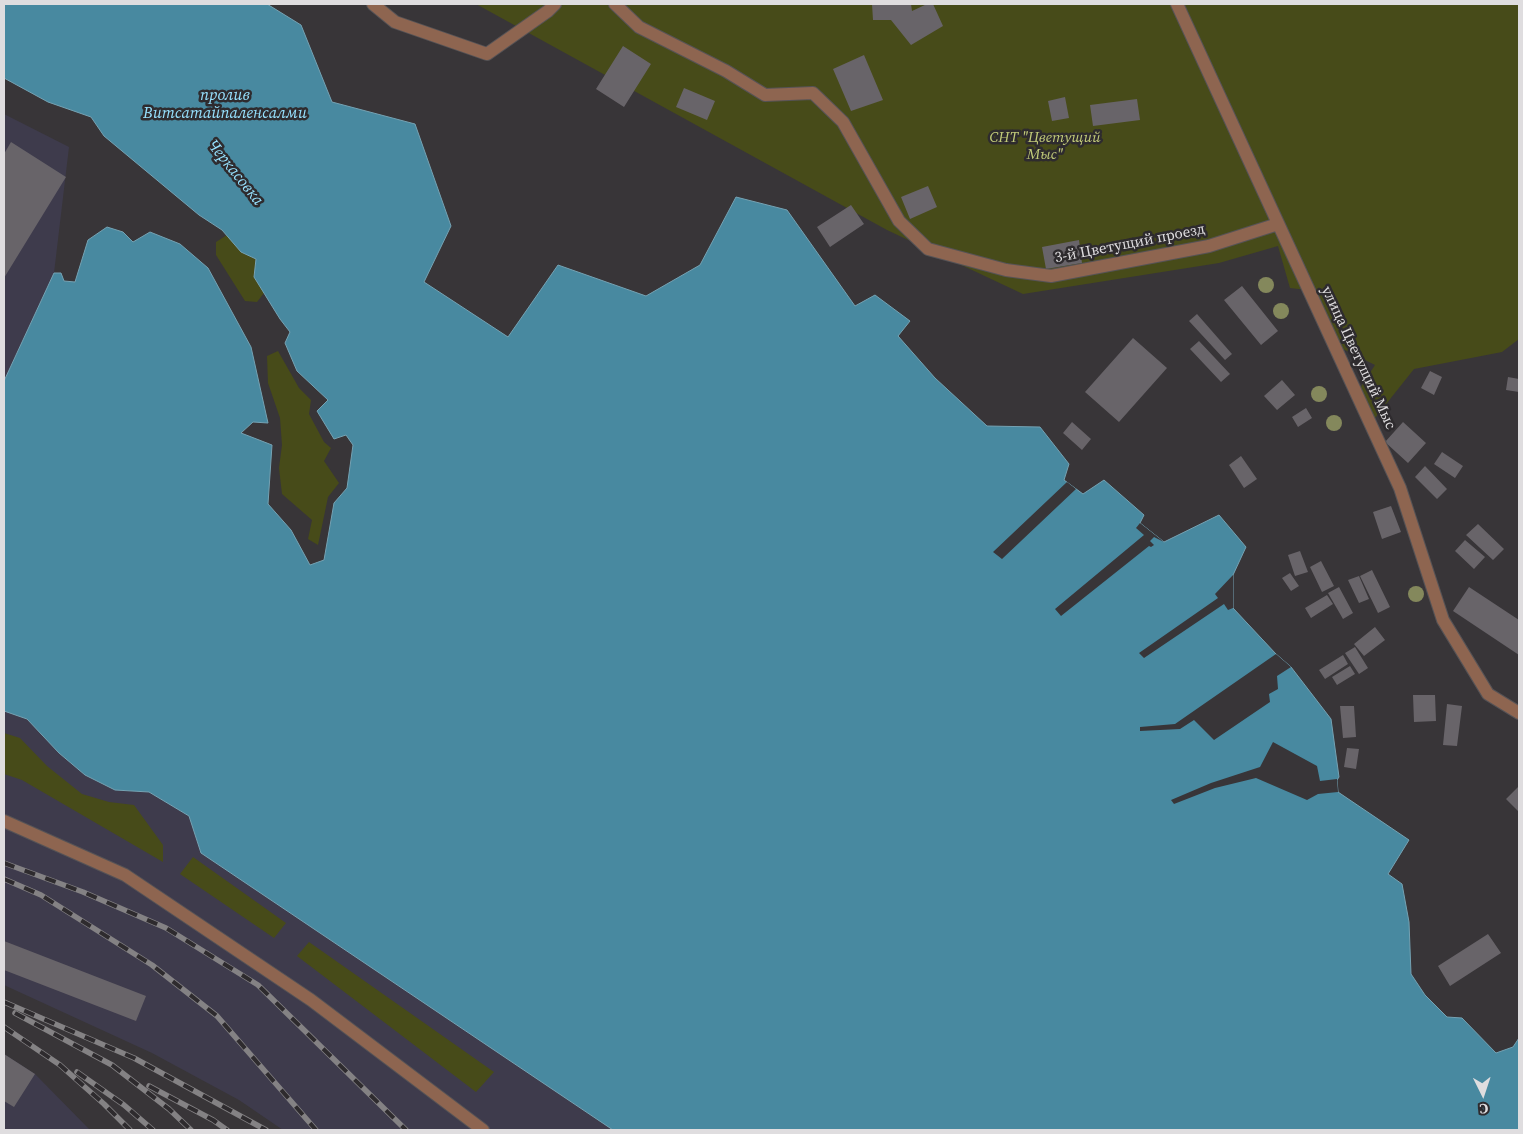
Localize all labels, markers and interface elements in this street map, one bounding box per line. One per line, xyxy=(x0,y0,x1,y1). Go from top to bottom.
water label: пролив Витсатайпаленсалми xyxy=(143,86,307,124)
park label: СНТ "Цветущий Мыс" xyxy=(989,129,1101,164)
water label: Черкасовка xyxy=(203,136,267,210)
street label: 3-й Цветущий проезд xyxy=(1053,221,1207,267)
street label: улица Цветущий Мыс xyxy=(1317,283,1399,433)
north arrow xyxy=(1458,1069,1508,1119)
text: С xyxy=(1479,1099,1489,1119)

